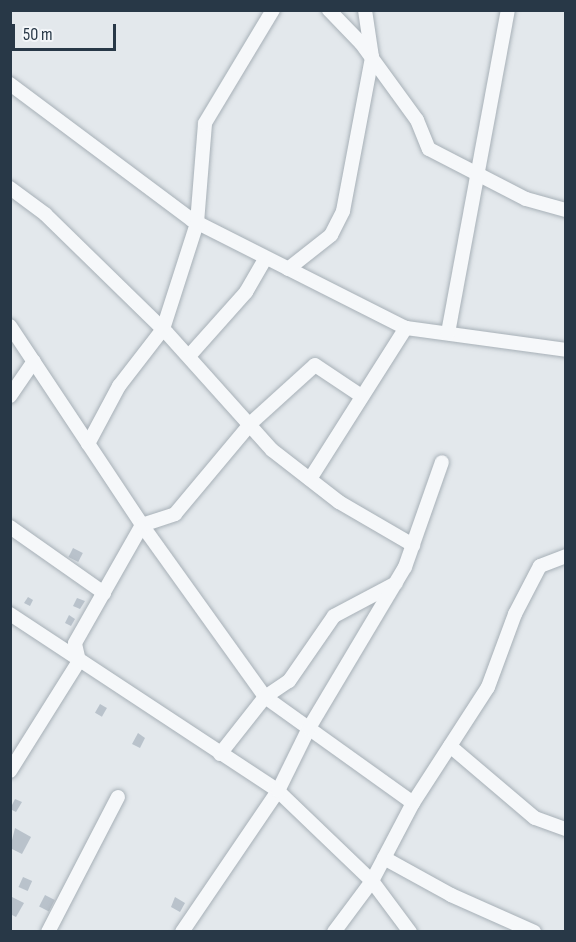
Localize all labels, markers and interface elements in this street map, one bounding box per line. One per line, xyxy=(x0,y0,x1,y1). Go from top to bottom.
scale bar xyxy=(15,12,118,50)
text: 50 m xyxy=(23,24,53,45)

